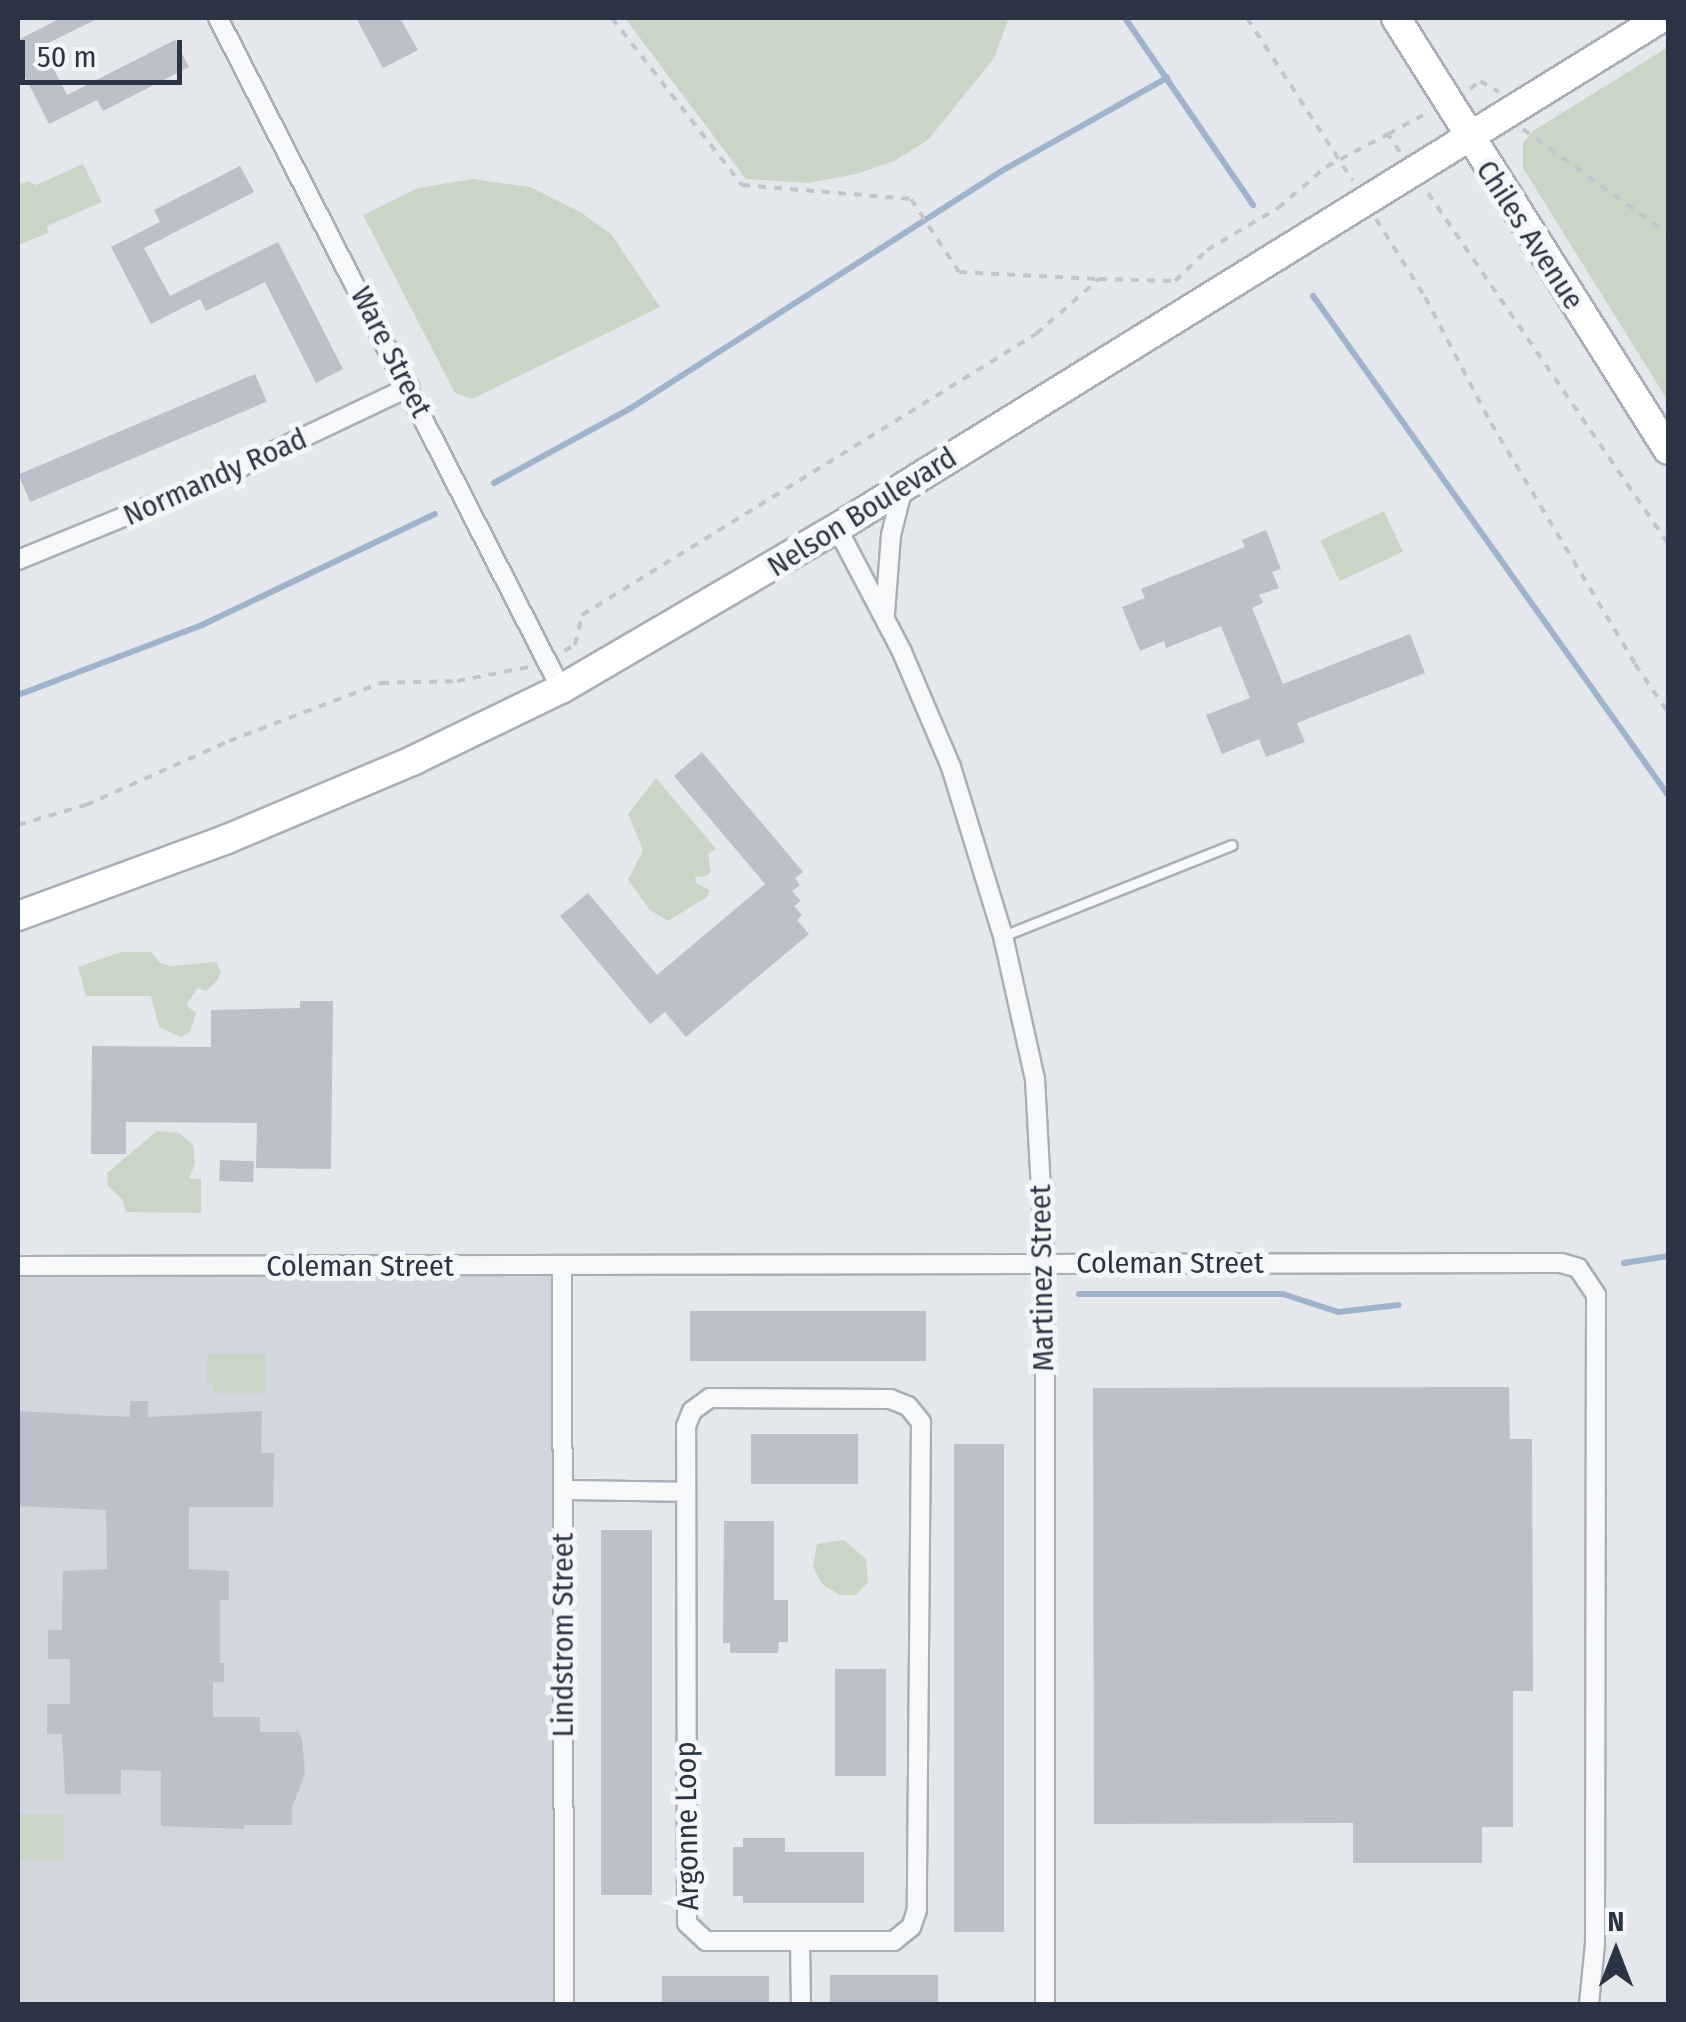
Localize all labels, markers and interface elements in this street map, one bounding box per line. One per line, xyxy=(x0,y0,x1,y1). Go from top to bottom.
scale bar xyxy=(25,20,188,82)
text: 50 m xyxy=(37,39,97,75)
street label: Chiles Avenue xyxy=(1468,154,1592,316)
street label: Ware Street xyxy=(343,281,439,423)
street label: Normandy Road xyxy=(118,421,312,533)
street label: Nelson Boulevard xyxy=(761,439,963,585)
street label: Martinez Street xyxy=(1022,1184,1062,1372)
street label: Coleman Street xyxy=(1076,1245,1264,1281)
street label: Coleman Street xyxy=(266,1248,454,1284)
street label: Lindstrom Street xyxy=(545,1533,581,1737)
street label: Argonne Loop xyxy=(668,1741,706,1911)
north arrow xyxy=(1566,1902,1666,2002)
text: N xyxy=(1608,1905,1624,1938)

